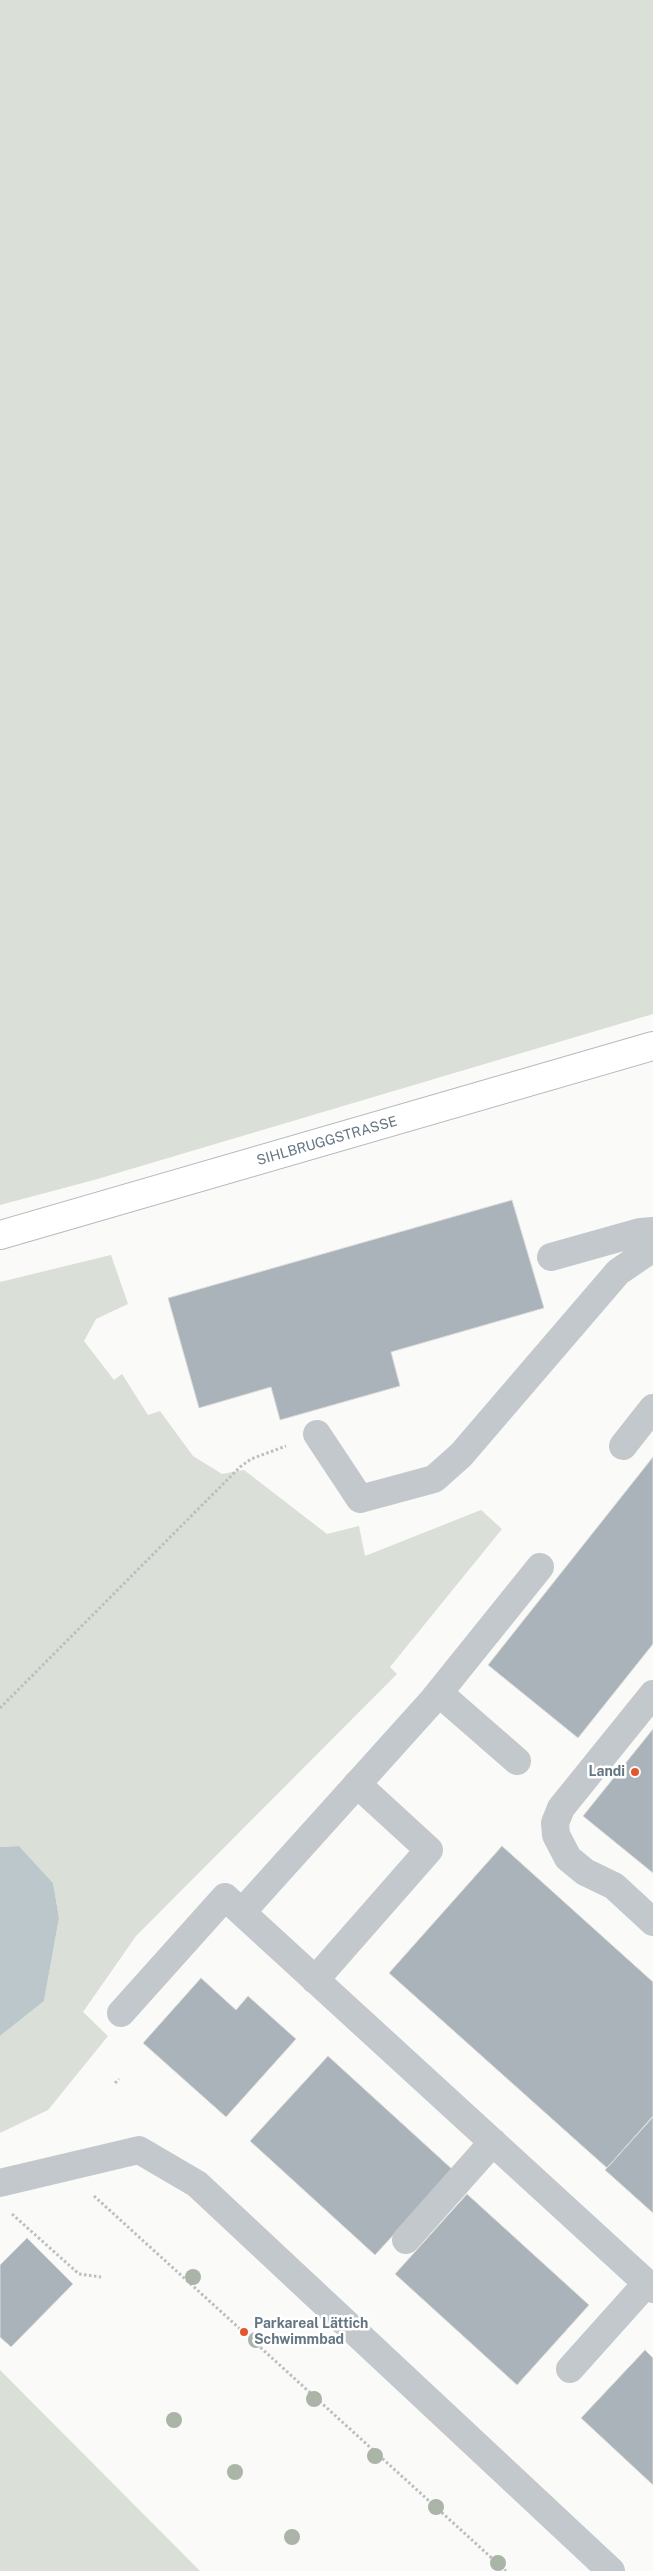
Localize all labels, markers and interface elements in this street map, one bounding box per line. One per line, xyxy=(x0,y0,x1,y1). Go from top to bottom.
street label: SIHLBRUGGSTRASSE xyxy=(255,1113,399,1169)
place label: Landi xyxy=(588,1764,625,1780)
marker: Landi xyxy=(629,1766,641,1778)
place label: Parkareal Lättich Schwimmbad xyxy=(254,2316,368,2348)
marker: Parkareal Lättich Schwimmbad xyxy=(238,2326,250,2338)

